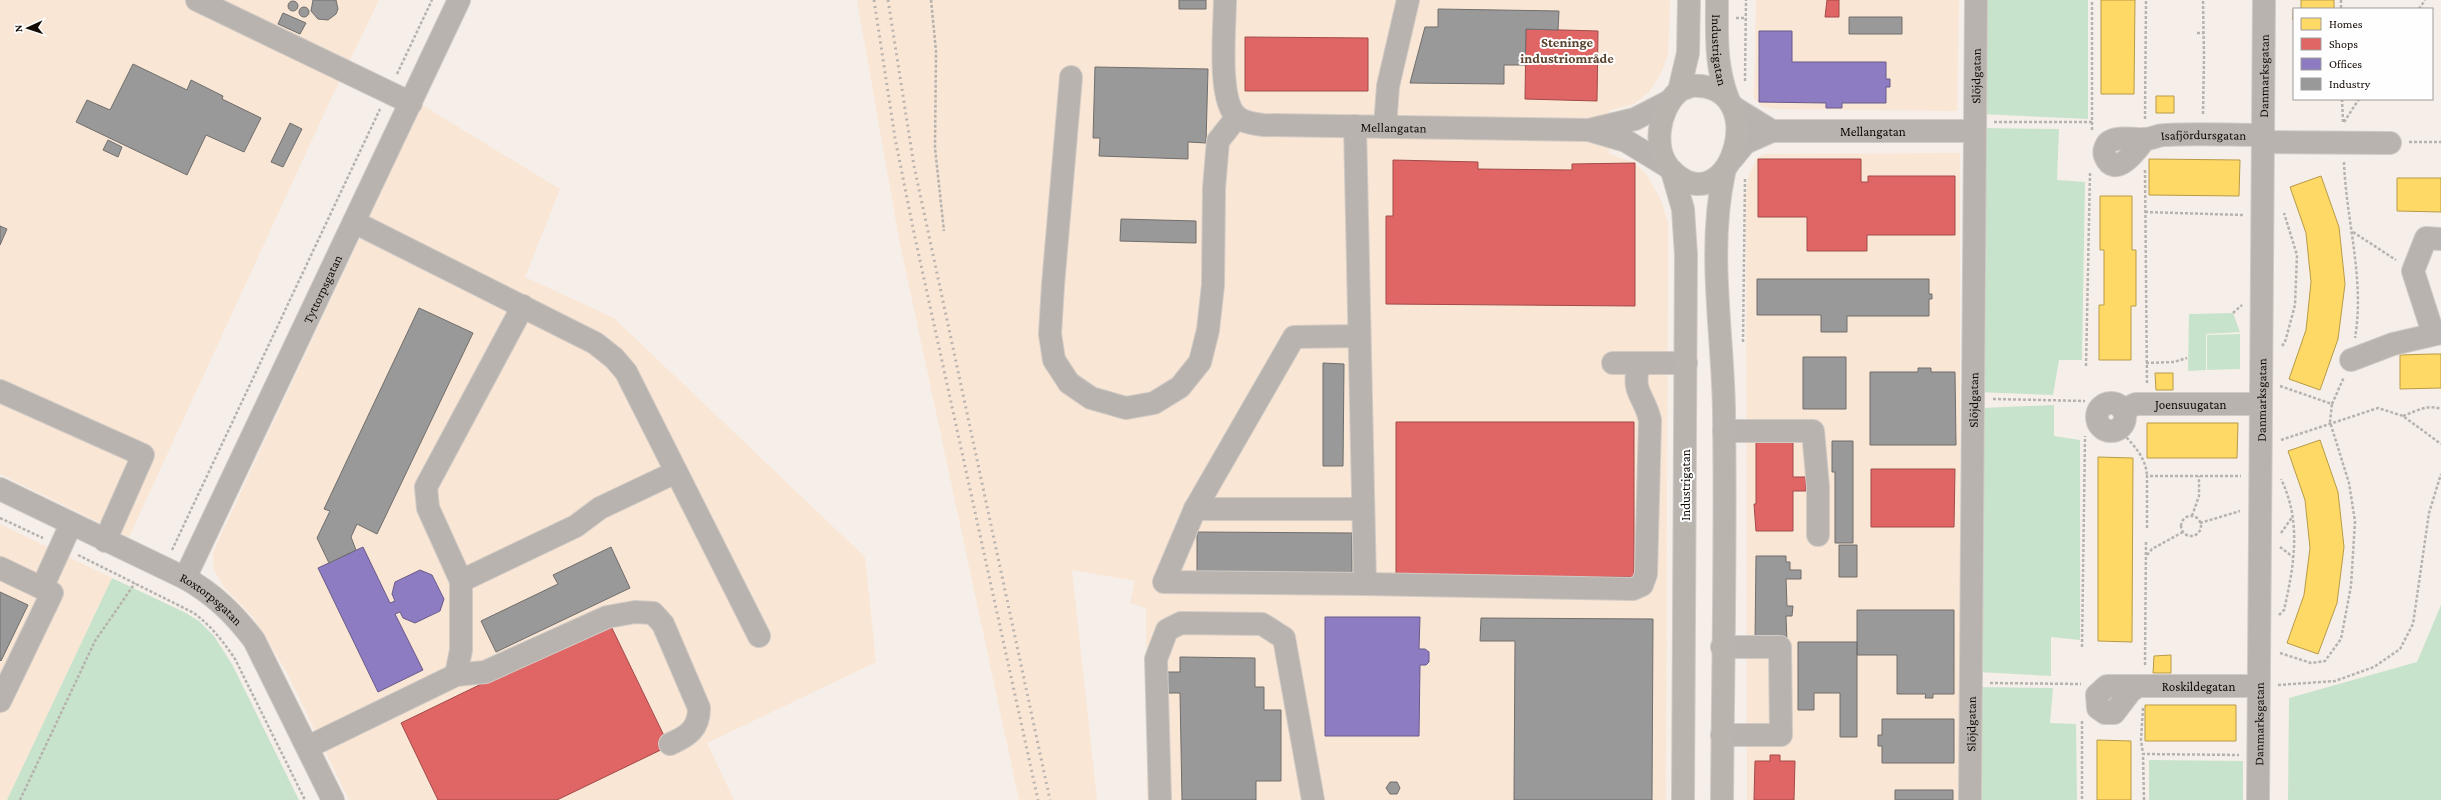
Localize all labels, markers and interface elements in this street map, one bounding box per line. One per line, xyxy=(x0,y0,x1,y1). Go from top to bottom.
north arrow xyxy=(8,8,48,48)
legend xyxy=(2293,8,2433,100)
street label: Industrigatan xyxy=(1709,14,1731,87)
text: Homes xyxy=(2329,17,2363,31)
text: N xyxy=(12,24,24,33)
district label: Steninge industriområde xyxy=(1520,34,1614,66)
street label: Danmarksgatan xyxy=(2256,34,2271,118)
text: Shops xyxy=(2329,37,2358,51)
street label: Slöjdgatan xyxy=(1968,48,1984,104)
text: Offices xyxy=(2329,57,2362,71)
text: Industry xyxy=(2329,77,2371,91)
street label: Mellangatan xyxy=(1361,119,1427,135)
street label: Mellangatan xyxy=(1840,124,1906,139)
street label: Isafjördursgatan xyxy=(2160,127,2247,143)
street label: Tyttorpsgatan xyxy=(299,252,345,326)
street label: Danmarksgatan xyxy=(2253,358,2269,442)
street label: Slöjdgatan xyxy=(1965,372,1981,428)
street label: Joensuugatan xyxy=(2154,397,2226,412)
street label: Industrigatan xyxy=(1678,449,1693,521)
street label: Roxtorpsgatan xyxy=(178,569,246,628)
street label: Roskildegatan xyxy=(2162,679,2235,694)
street label: Danmarksgatan xyxy=(2251,682,2266,766)
street label: Slöjdgatan xyxy=(1963,696,1979,752)

